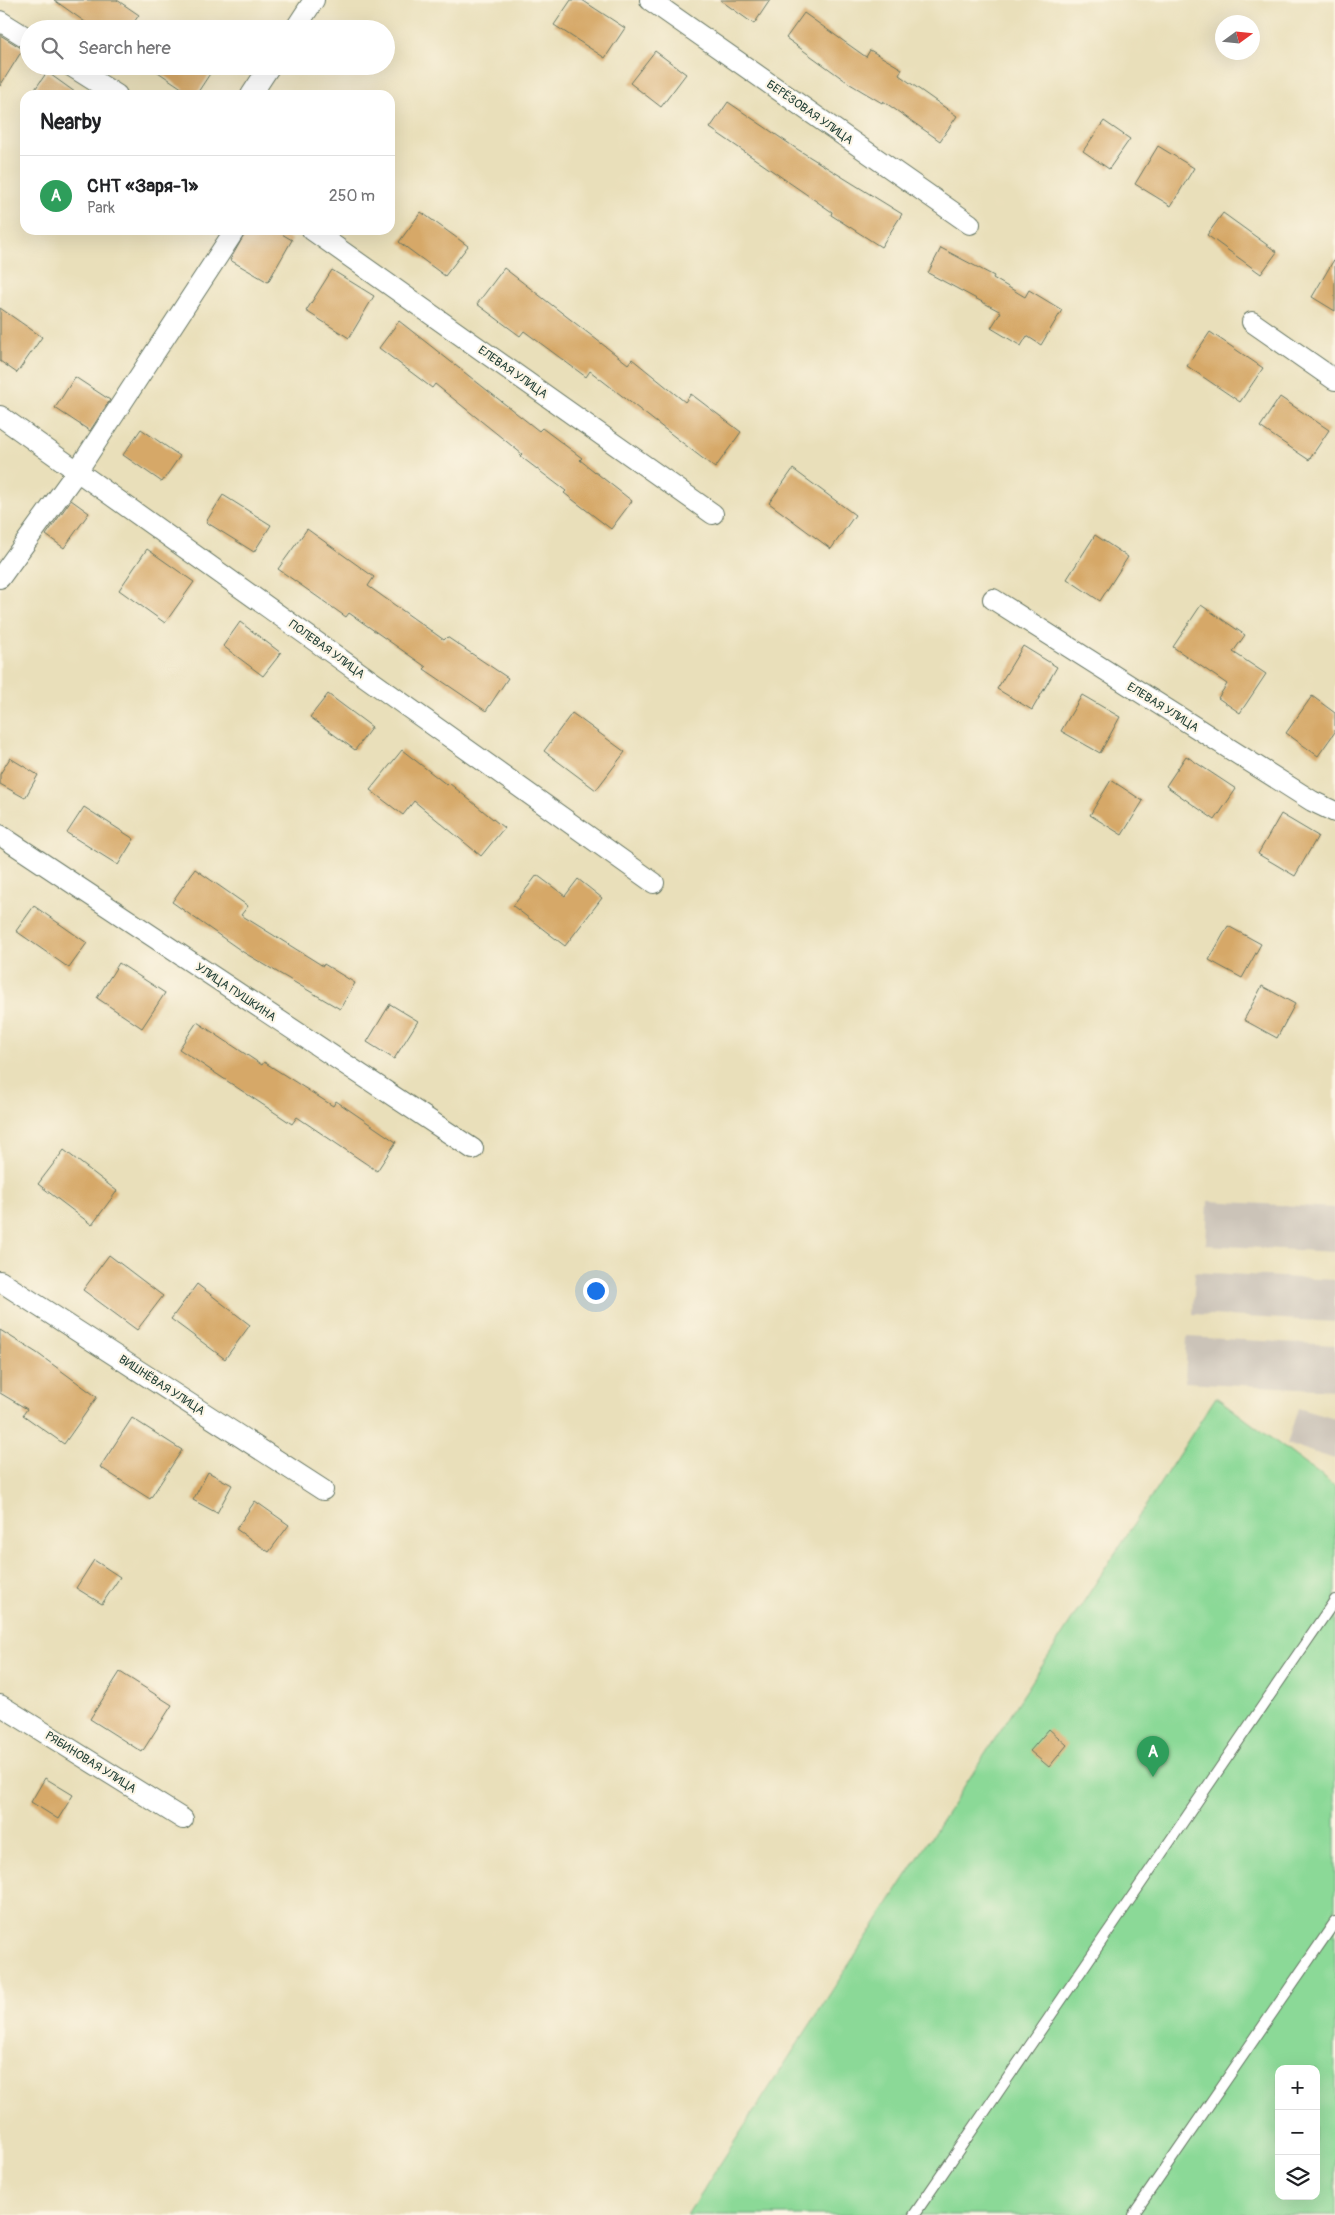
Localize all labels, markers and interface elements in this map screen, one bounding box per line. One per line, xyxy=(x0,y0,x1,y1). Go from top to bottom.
north arrow xyxy=(1215,15,1260,60)
search box xyxy=(20,20,395,75)
icon: search xyxy=(38,34,66,62)
text: Search here xyxy=(78,36,171,60)
street label: БЕРЁЗОВАЯ УЛИЦА xyxy=(763,76,857,148)
text: Nearby xyxy=(40,109,101,136)
text: СНТ «Заря-1» xyxy=(87,174,198,198)
text: A xyxy=(51,186,61,206)
text: 250 m xyxy=(329,186,375,206)
text: Park xyxy=(87,198,115,218)
street label: ЕЛЕВАЯ УЛИЦА xyxy=(475,343,551,402)
street label: ПОЛЕВАЯ УЛИЦА xyxy=(286,617,368,682)
street label: ЕЛЕВАЯ УЛИЦА xyxy=(1124,679,1202,736)
street label: УЛИЦА ПУШКИНА xyxy=(192,960,279,1025)
your location xyxy=(583,1278,609,1304)
street label: ВИШНЁВАЯ УЛИЦА xyxy=(116,1351,208,1419)
street label: РЯБИНОВАЯ УЛИЦА xyxy=(42,1728,139,1797)
pin: A xyxy=(1137,1736,1169,1777)
map controls xyxy=(1275,2065,1320,2200)
button: + xyxy=(1275,2065,1320,2110)
button: − xyxy=(1275,2110,1320,2155)
button: layers xyxy=(1275,2155,1320,2200)

